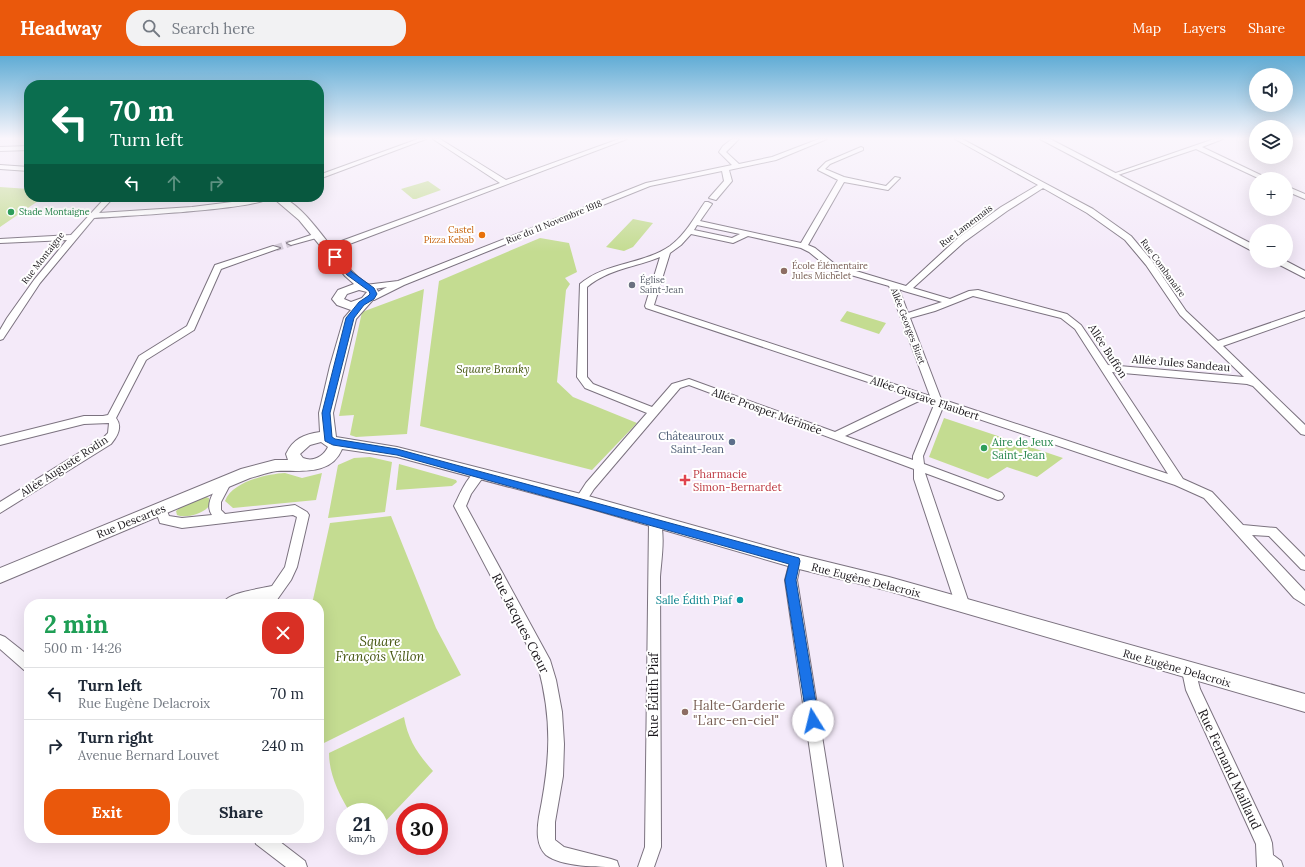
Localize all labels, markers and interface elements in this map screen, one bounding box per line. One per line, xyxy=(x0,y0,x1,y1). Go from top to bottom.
search box xyxy=(126,10,406,46)
text: Headway xyxy=(20,16,102,40)
icon: search xyxy=(140,17,162,39)
text: Search here xyxy=(172,19,255,38)
text: Map xyxy=(1133,19,1161,37)
text: Layers xyxy=(1183,19,1226,37)
text: Share xyxy=(1248,19,1285,37)
map controls xyxy=(1249,68,1293,268)
button: sound xyxy=(1249,68,1293,112)
text: 70 m xyxy=(110,93,174,129)
icon: left xyxy=(44,96,96,148)
button: layers xyxy=(1249,120,1293,164)
text: Turn left xyxy=(110,128,183,151)
icon: left xyxy=(121,172,143,194)
icon: ahead xyxy=(163,172,185,194)
icon: right xyxy=(205,172,227,194)
button: + xyxy=(1249,172,1293,216)
street label: Rue du 11 Novembre 1918 xyxy=(504,197,604,246)
street label: Rue Lamennais xyxy=(937,202,994,249)
place label: Stade Montaigne xyxy=(19,206,90,217)
marker: Stade Montaigne xyxy=(6,207,16,217)
place label: Castel Pizza Kebab xyxy=(424,224,475,245)
button: − xyxy=(1249,224,1293,268)
street label: Rue Montaigne xyxy=(19,229,66,286)
marker: Castel Pizza Kebab xyxy=(477,230,487,240)
street label: Rue Combanaire xyxy=(1139,237,1188,299)
pin xyxy=(318,240,352,274)
icon: arrive xyxy=(324,246,346,268)
place label: École Élémentaire Jules Michelet xyxy=(791,260,868,281)
marker: École Élémentaire Jules Michelet xyxy=(779,266,789,276)
place label: Église Saint-Jean xyxy=(640,274,684,295)
marker: Église Saint-Jean xyxy=(627,280,637,290)
street label: Allée Georges Bizet xyxy=(889,285,928,366)
street label: Allée Buffon xyxy=(1085,321,1131,381)
street label: Allée Jules Sandeau xyxy=(1130,352,1231,374)
park label: Square Branky xyxy=(456,362,530,376)
street label: Allée Gustave Flaubert xyxy=(868,372,982,423)
street label: Allée Prosper Mérimée xyxy=(709,384,824,437)
place label: Châteauroux Saint-Jean xyxy=(658,429,724,456)
street label: Allée Auguste Rodin xyxy=(17,432,111,500)
place label: Aire de Jeux Saint-Jean xyxy=(991,435,1053,462)
marker: Châteauroux Saint-Jean xyxy=(727,437,737,447)
marker: Aire de Jeux Saint-Jean xyxy=(979,443,989,453)
place label: Pharmacie Simon-Bernardet xyxy=(693,467,782,494)
marker: Pharmacie Simon-Bernardet xyxy=(680,475,690,485)
street label: Rue Descartes xyxy=(94,501,168,541)
street label: Rue Eugène Delacroix xyxy=(810,560,922,600)
street label: Rue Jacques Cœur xyxy=(488,570,553,677)
place label: Salle Édith Piaf xyxy=(656,593,733,607)
marker: Salle Édith Piaf xyxy=(735,595,745,605)
text: 2 min xyxy=(44,609,108,640)
button: close xyxy=(262,612,304,654)
park label: Square François Villon xyxy=(336,633,424,665)
text: 500 m · 14:26 xyxy=(44,640,122,657)
street label: Rue Eugène Delacroix xyxy=(1121,646,1233,690)
street label: Rue Édith Piaf xyxy=(645,651,662,737)
text: Turn left xyxy=(78,676,142,695)
icon: left xyxy=(44,683,66,705)
text: 70 m xyxy=(270,684,304,703)
text: Rue Eugène Delacroix xyxy=(78,695,210,712)
place label: Halte-Garderie "L'arc-en-ciel" xyxy=(693,697,785,729)
position arrow xyxy=(792,700,834,742)
street label: Rue Fernand Maillaud xyxy=(1194,706,1265,832)
marker: Halte-Garderie "L'arc-en-ciel" xyxy=(680,707,690,717)
text: Turn right xyxy=(78,728,154,747)
icon: right xyxy=(44,735,66,757)
text: 240 m xyxy=(261,736,304,755)
text: Avenue Bernard Louvet xyxy=(78,747,219,764)
button: Exit xyxy=(44,789,170,835)
button: Share xyxy=(178,789,304,835)
speed limit sign: 30 xyxy=(396,803,448,855)
text: 21 xyxy=(353,811,371,836)
text: km/h xyxy=(348,832,376,845)

